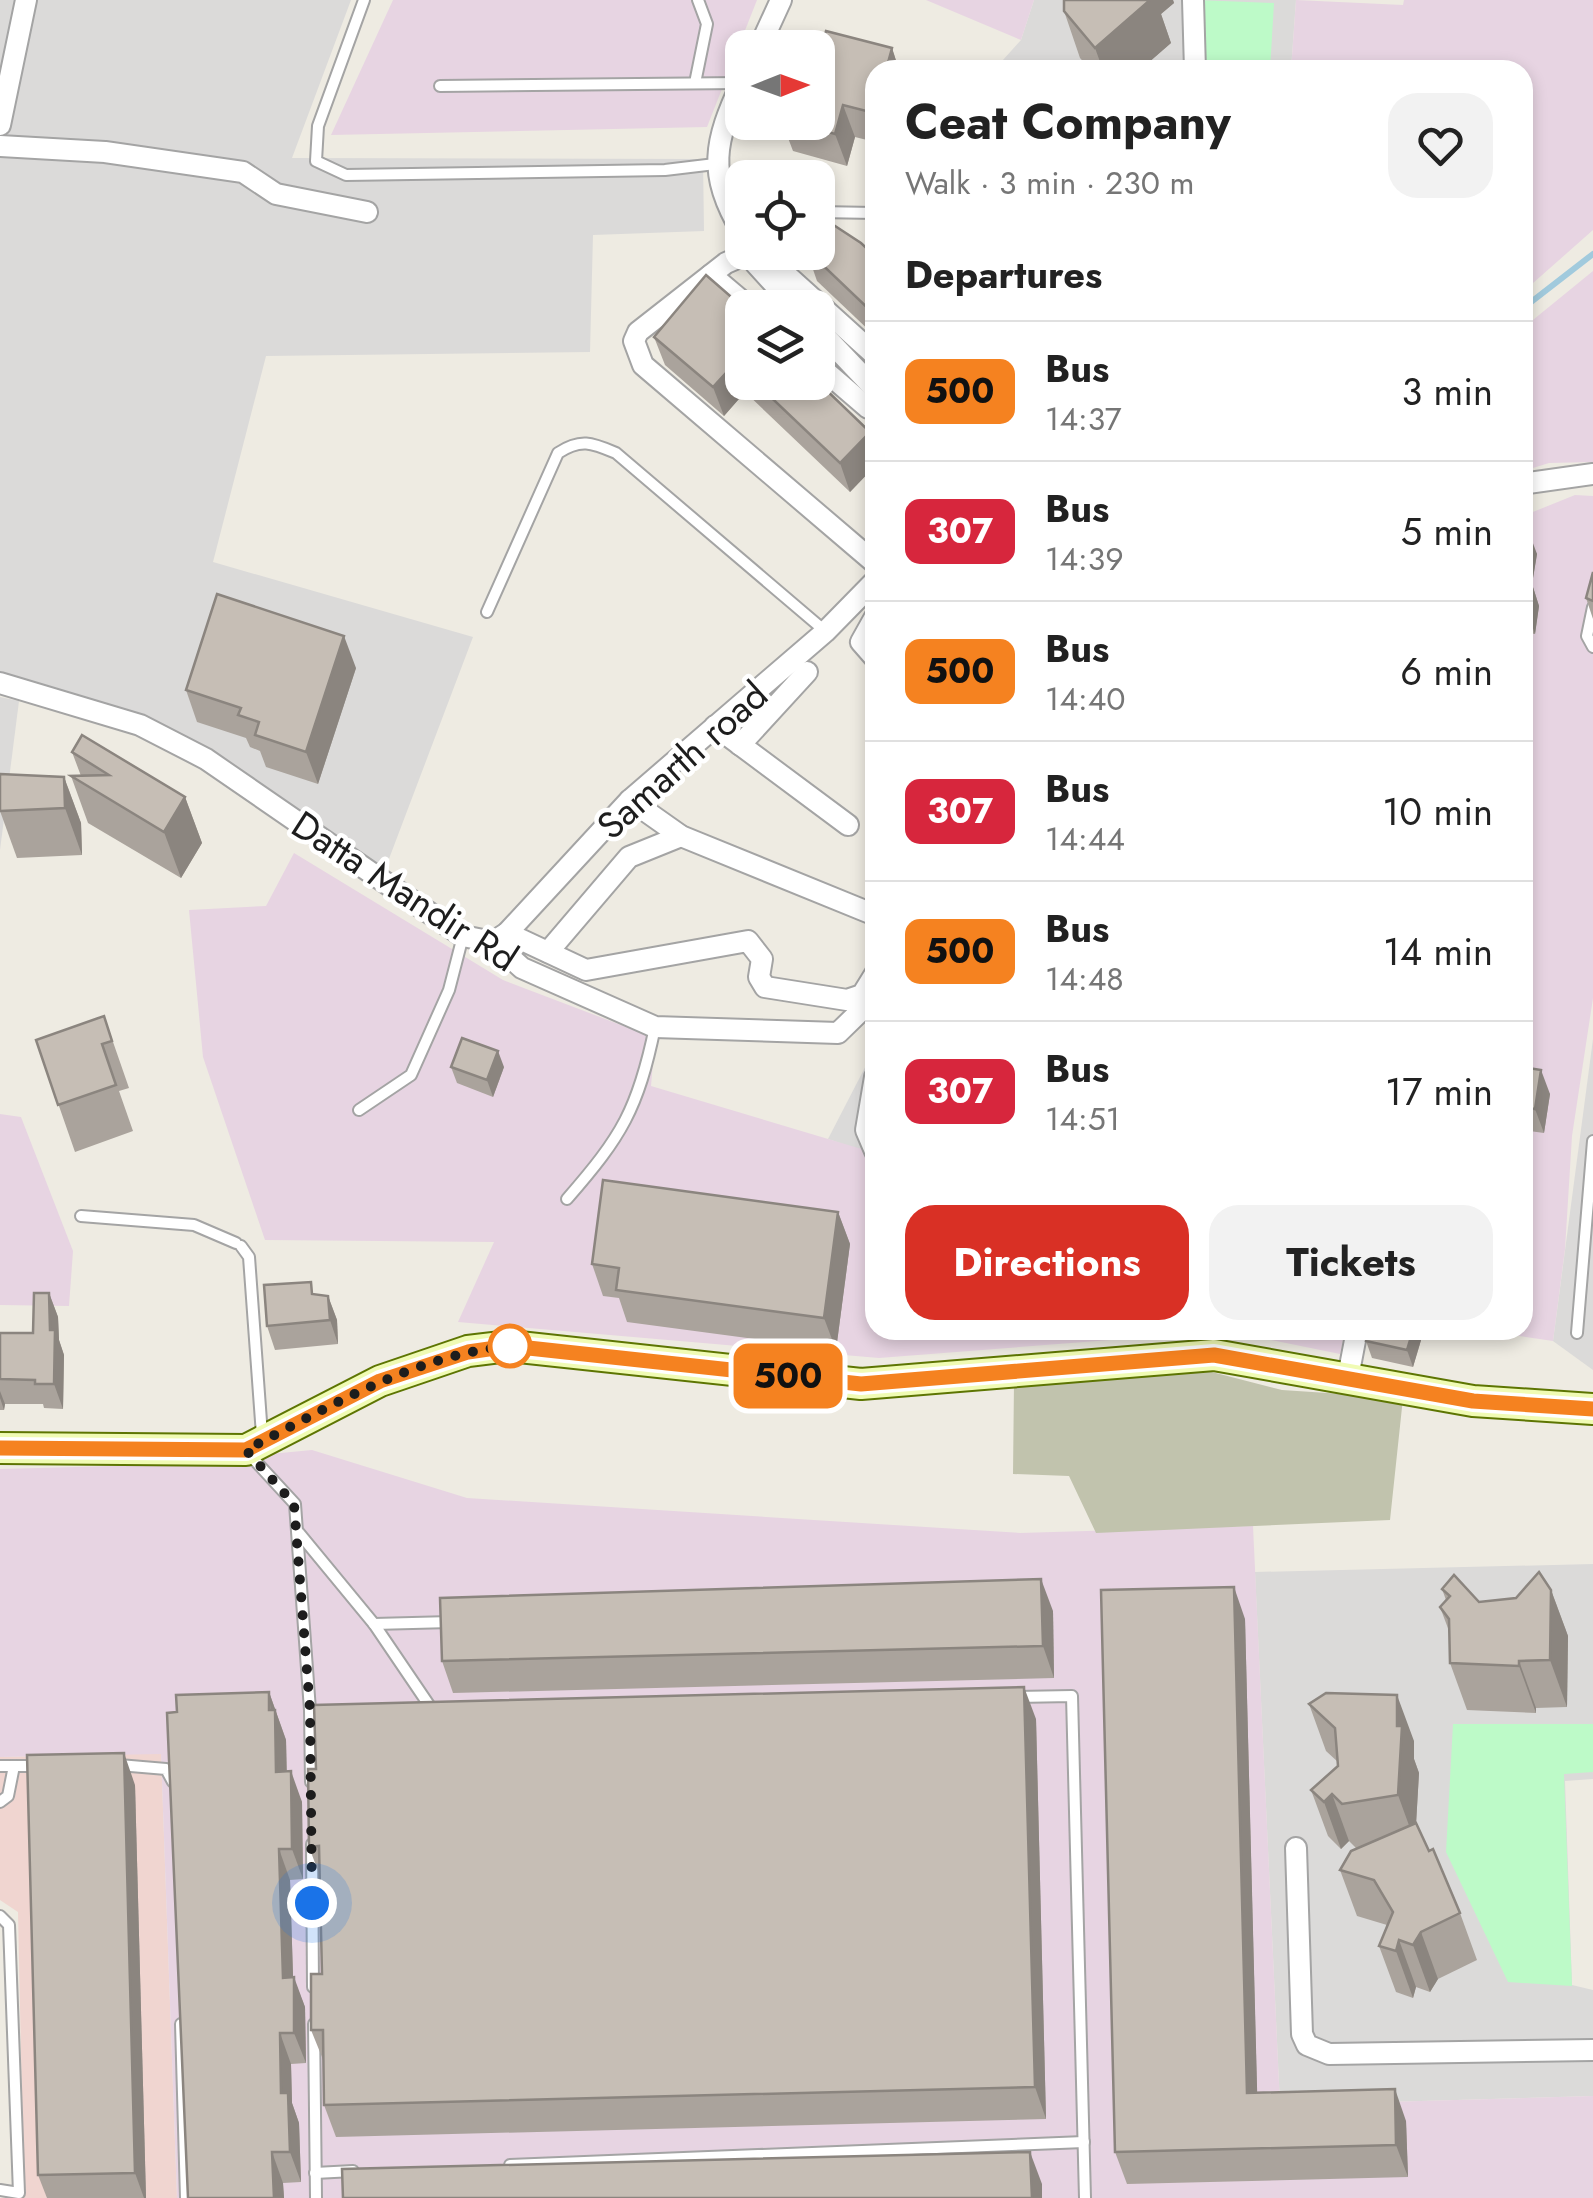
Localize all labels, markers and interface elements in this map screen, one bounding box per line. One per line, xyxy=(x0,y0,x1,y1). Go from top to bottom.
north arrow xyxy=(725,30,835,140)
map controls xyxy=(725,30,835,400)
text: Ceat Company xyxy=(905,88,1231,157)
button: heart xyxy=(1388,93,1493,198)
button: locate xyxy=(725,160,835,270)
text: Walk · 3 min · 230 m xyxy=(905,160,1195,206)
text: Departures xyxy=(905,247,1102,302)
button: layers xyxy=(725,290,835,400)
text: Bus xyxy=(1045,341,1109,396)
text: 3 min xyxy=(1401,364,1493,419)
text: 500 xyxy=(926,366,994,416)
text: 14:37 xyxy=(1045,396,1121,442)
text: Bus xyxy=(1045,481,1109,536)
text: 5 min xyxy=(1401,504,1493,559)
text: 307 xyxy=(927,506,993,556)
text: 14:39 xyxy=(1045,536,1124,582)
text: Bus xyxy=(1045,621,1109,676)
text: 6 min xyxy=(1400,644,1493,699)
text: 500 xyxy=(926,646,994,696)
street label: Samarth road xyxy=(584,668,780,852)
text: 14:40 xyxy=(1045,676,1126,722)
text: Bus xyxy=(1045,761,1109,816)
text: 10 min xyxy=(1382,784,1493,839)
text: 307 xyxy=(927,786,993,836)
street label: Datta Mandir Rd xyxy=(281,797,529,985)
text: 14:44 xyxy=(1045,816,1125,862)
text: Bus xyxy=(1045,901,1109,956)
text: 14 min xyxy=(1383,924,1493,979)
text: 500 xyxy=(926,926,994,976)
text: 14:48 xyxy=(1045,956,1124,1002)
text: Bus xyxy=(1045,1041,1109,1096)
text: 17 min xyxy=(1385,1064,1493,1119)
text: 307 xyxy=(927,1066,993,1116)
text: 14:51 xyxy=(1045,1096,1120,1142)
button: Directions xyxy=(905,1205,1189,1320)
button: Tickets xyxy=(1209,1205,1493,1320)
unlabelled marker xyxy=(489,1325,531,1367)
line badge: 500 xyxy=(730,1344,846,1408)
text: 500 xyxy=(754,1351,822,1401)
your location xyxy=(287,1878,337,1928)

